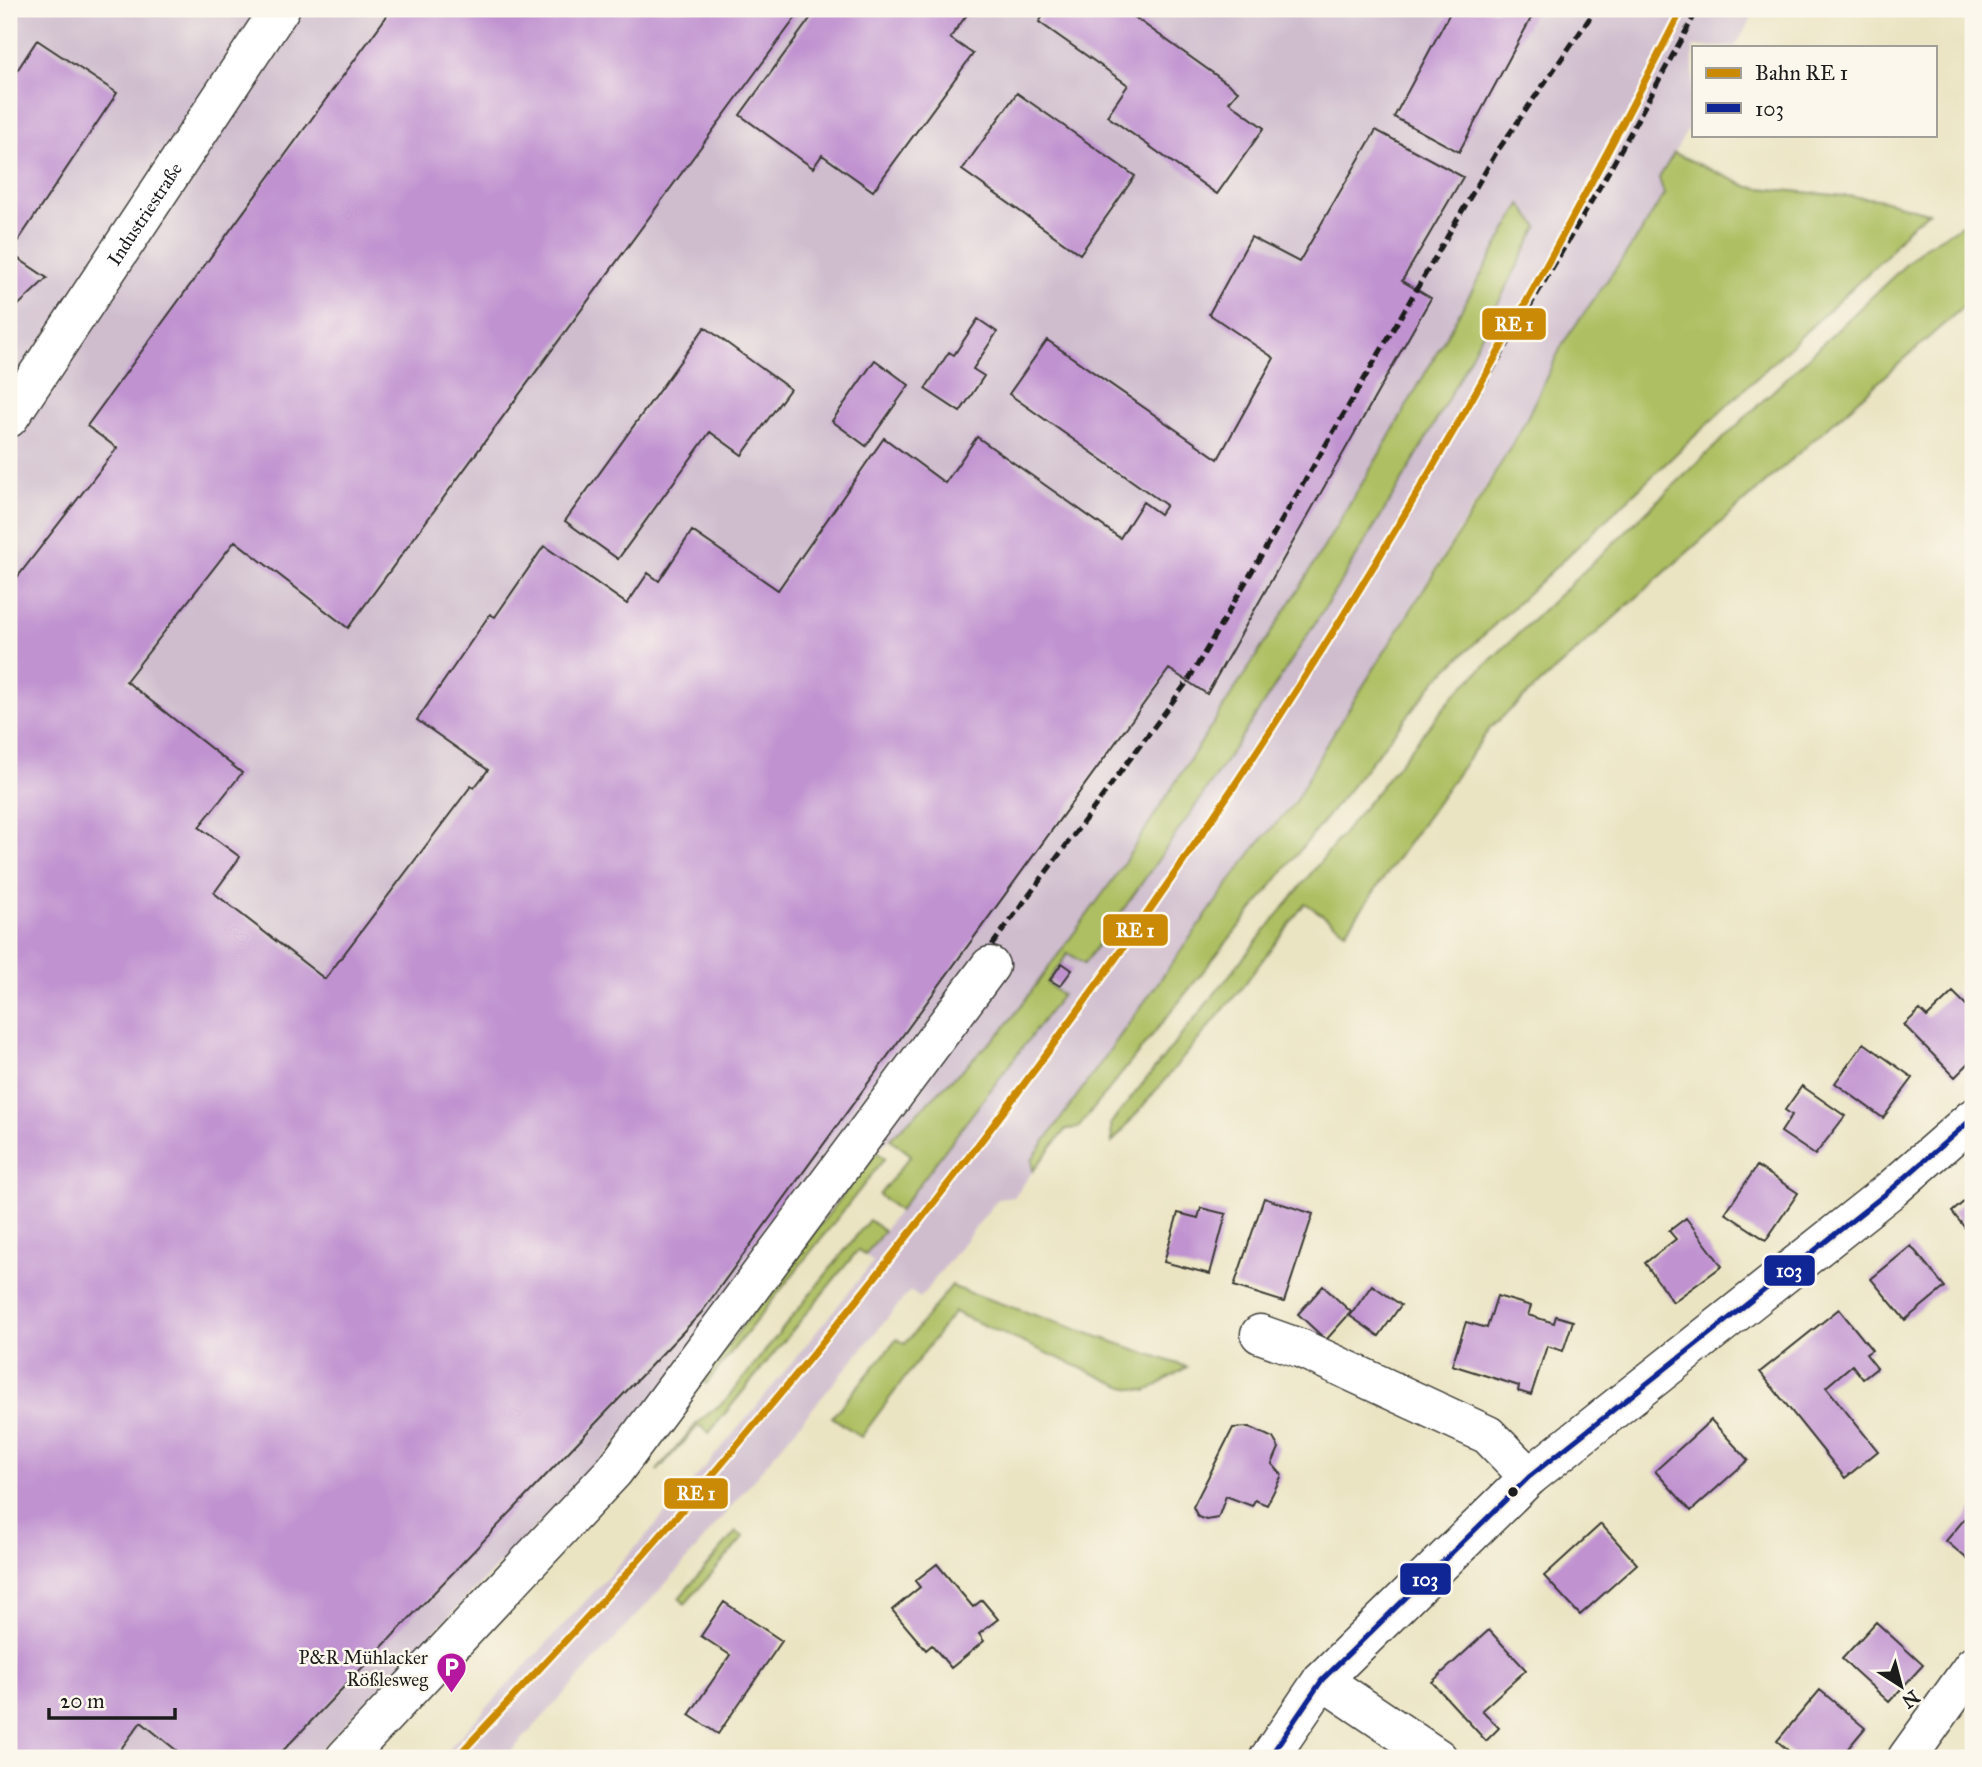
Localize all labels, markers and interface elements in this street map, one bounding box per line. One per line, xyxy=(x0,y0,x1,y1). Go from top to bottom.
legend xyxy=(1692,46,1937,136)
text: Bahn RE 1 xyxy=(1755,60,1848,86)
text: 103 xyxy=(1755,96,1784,122)
street label: Industriestraße xyxy=(102,158,187,270)
line badge: RE 1 xyxy=(1481,307,1547,341)
text: RE 1 xyxy=(1495,313,1534,336)
line badge: RE 1 xyxy=(1102,913,1169,947)
text: RE 1 xyxy=(1116,919,1155,942)
line badge: 103 xyxy=(1763,1254,1816,1287)
text: 103 xyxy=(1776,1259,1802,1283)
line badge: RE 1 xyxy=(663,1477,729,1510)
text: RE 1 xyxy=(677,1482,716,1505)
unlabelled marker xyxy=(1506,1485,1520,1499)
line badge: 103 xyxy=(1399,1562,1452,1596)
text: 103 xyxy=(1412,1568,1438,1592)
place label: P&R Mühlacker Rößlesweg xyxy=(299,1646,429,1692)
parking icon: P&R Mühlacker Rößlesweg xyxy=(434,1651,468,1695)
north arrow xyxy=(1867,1652,1937,1722)
scale bar xyxy=(49,1676,175,1720)
text: N xyxy=(1897,1685,1924,1713)
text: 20 m xyxy=(60,1688,105,1714)

